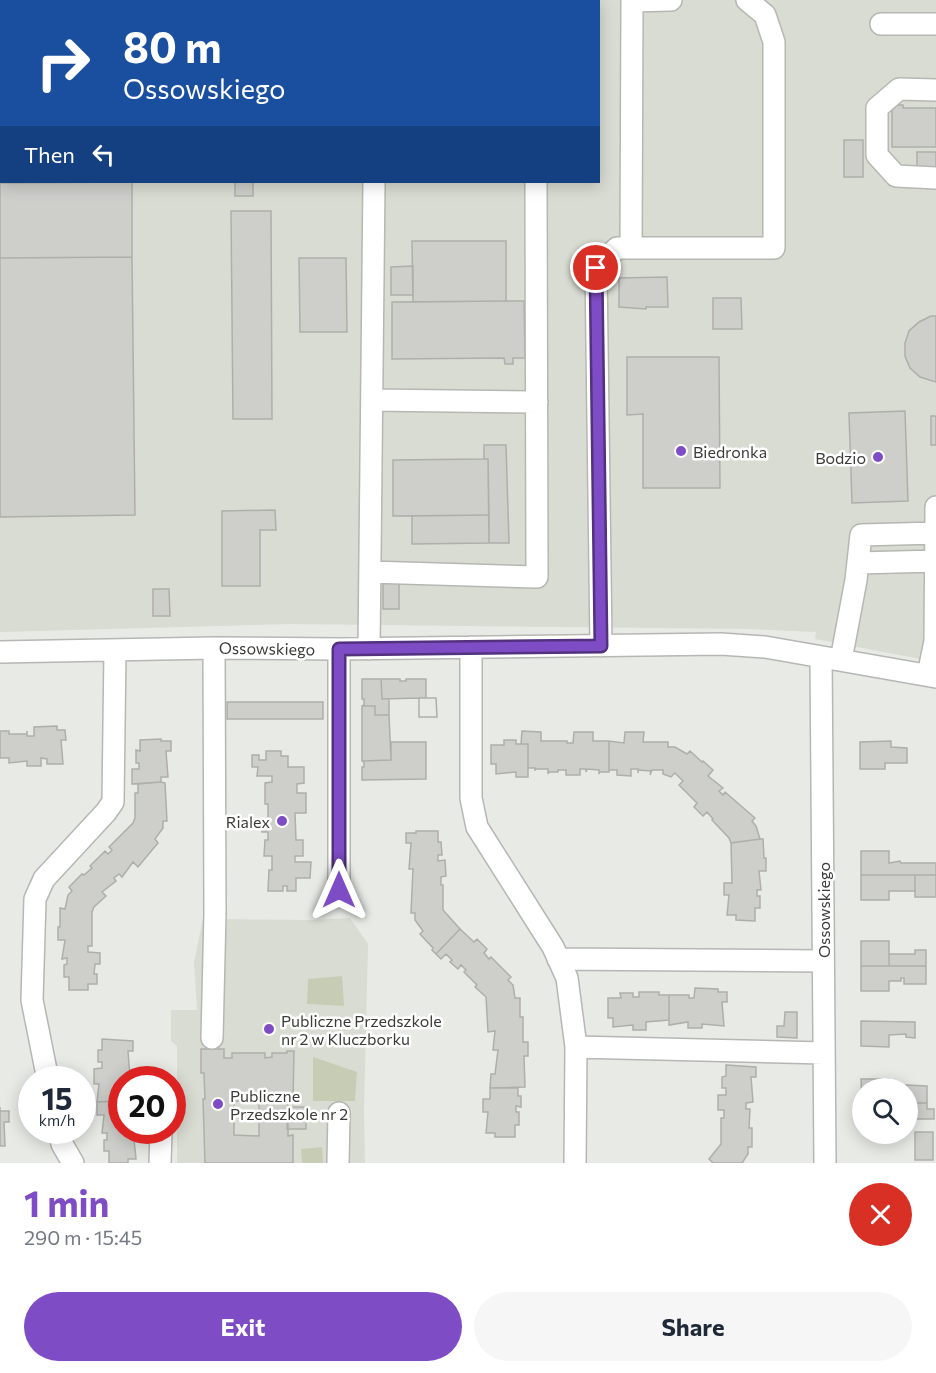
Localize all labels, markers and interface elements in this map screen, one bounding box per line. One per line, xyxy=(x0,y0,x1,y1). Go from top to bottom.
text: 80 m xyxy=(123,20,222,72)
icon: right xyxy=(24,24,102,102)
text: Ossowskiego xyxy=(123,72,285,105)
icon: left xyxy=(87,138,120,171)
text: Then xyxy=(24,141,75,168)
pin xyxy=(570,242,621,293)
icon: arrive xyxy=(579,251,612,284)
place label: Biedronka xyxy=(693,442,767,461)
marker: Biedronka xyxy=(674,444,688,458)
place label: Bodzio xyxy=(815,448,866,467)
marker: Bodzio xyxy=(871,450,885,464)
street label: Ossowskiego xyxy=(219,638,315,658)
place label: Rialex xyxy=(226,812,270,831)
marker: Rialex xyxy=(275,814,289,828)
position arrow xyxy=(307,858,371,922)
street label: Ossowskiego xyxy=(814,862,833,958)
place label: Publiczne Przedszkole nr 2 w Kluczborku xyxy=(281,1011,442,1048)
marker: Publiczne Przedszkole nr 2 w Kluczborku xyxy=(262,1022,276,1036)
speed limit sign: 20 xyxy=(108,1066,186,1144)
map controls xyxy=(852,1078,918,1144)
button: search xyxy=(852,1078,918,1144)
text: 15 xyxy=(41,1079,73,1116)
place label: Publiczne Przedszkole nr 2 xyxy=(230,1086,348,1123)
marker: Publiczne Przedszkole nr 2 xyxy=(211,1097,225,1111)
text: km/h xyxy=(39,1111,75,1129)
text: 1 min xyxy=(24,1180,109,1224)
button: close xyxy=(849,1183,912,1246)
text: 290 m · 15:45 xyxy=(24,1225,142,1249)
button: Exit xyxy=(24,1292,462,1361)
button: Share xyxy=(474,1292,912,1361)

